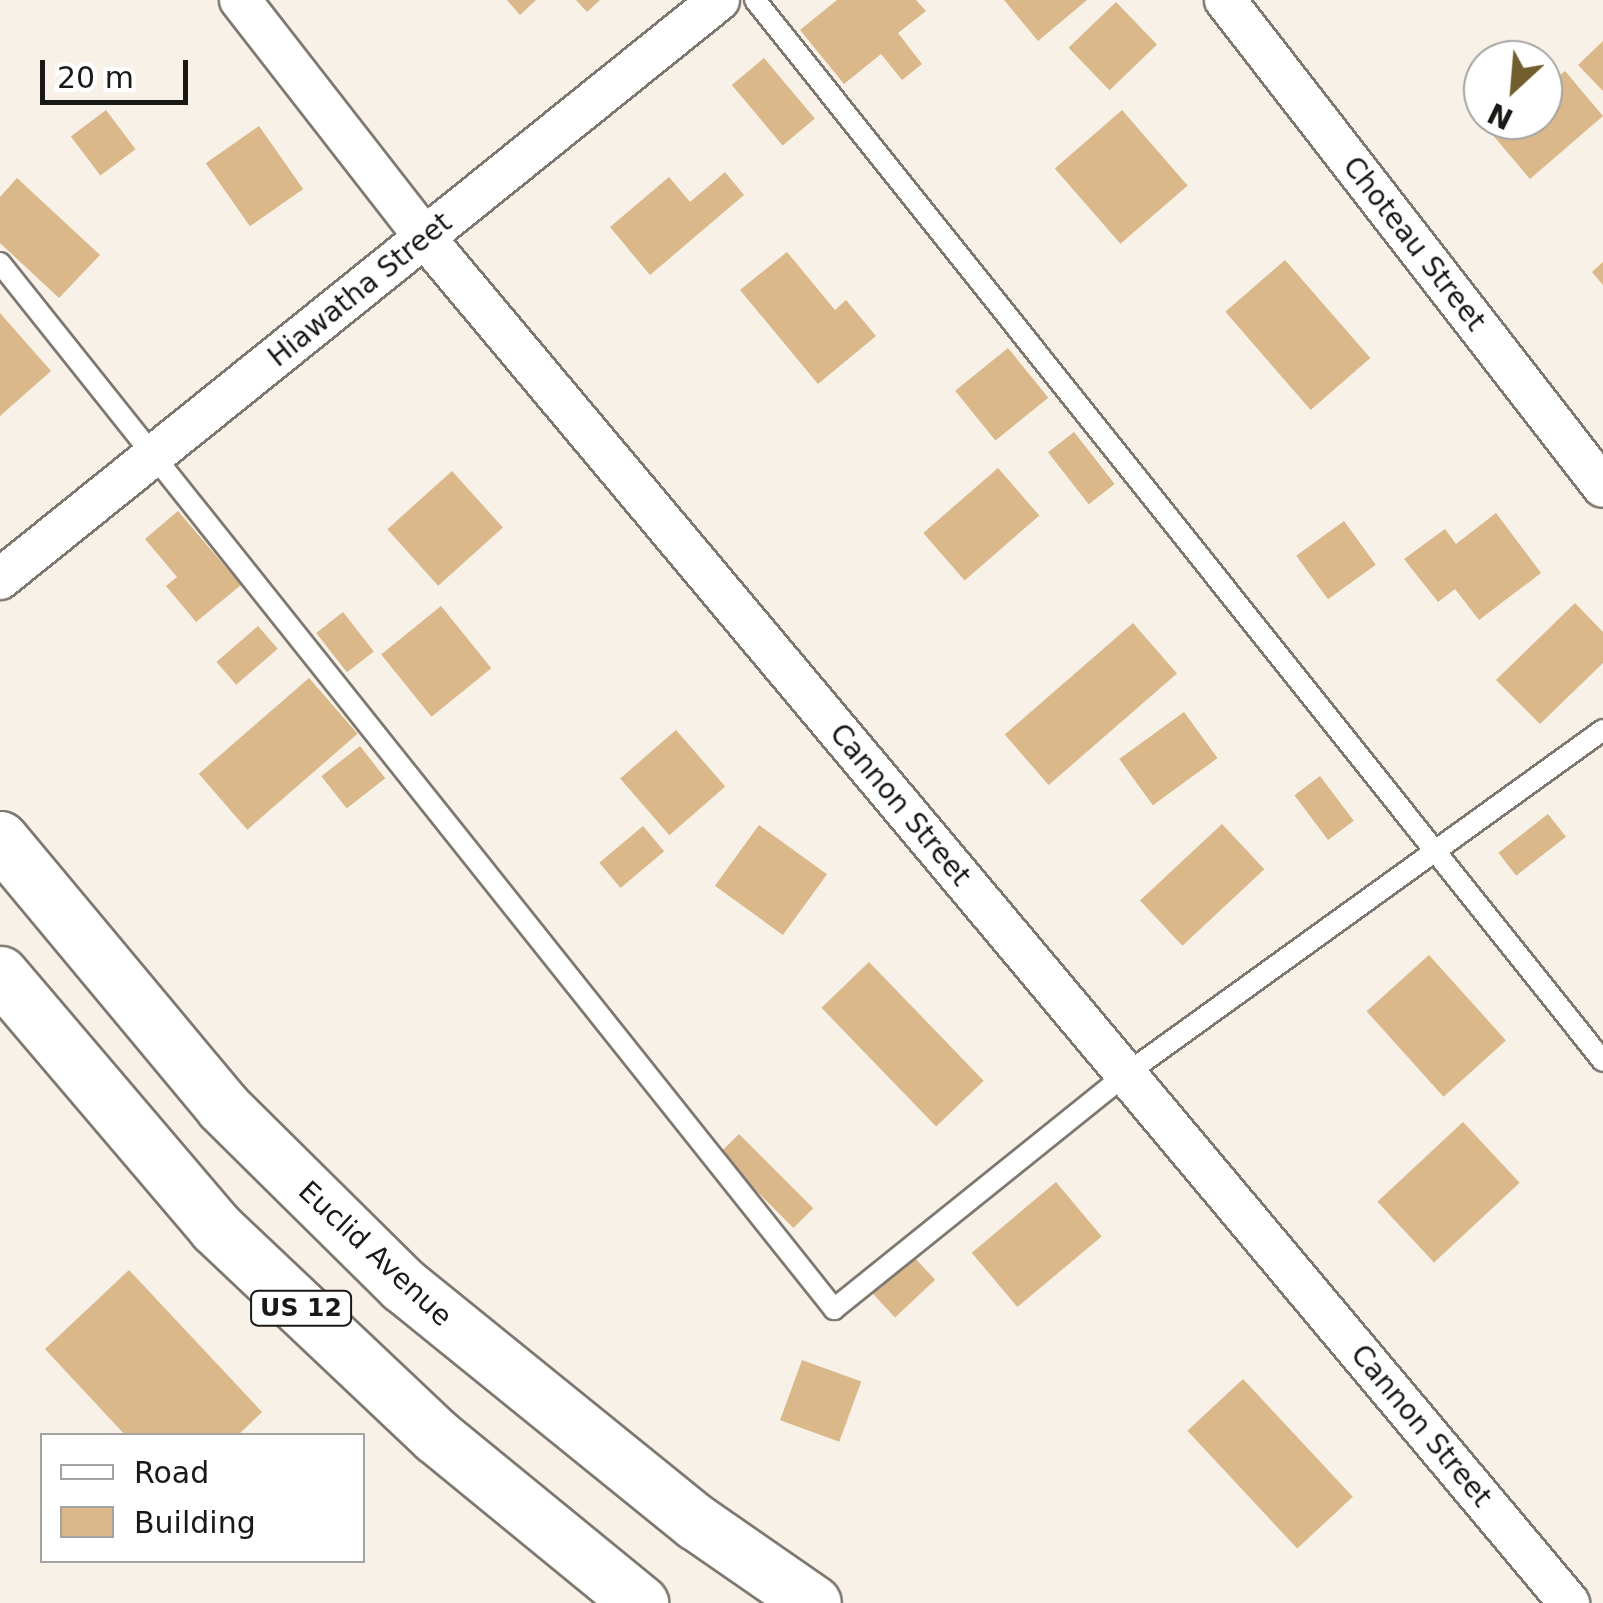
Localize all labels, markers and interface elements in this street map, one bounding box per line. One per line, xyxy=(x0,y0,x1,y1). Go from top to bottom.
scale bar xyxy=(45,40,192,102)
north arrow xyxy=(1463,40,1563,140)
text: 20 m xyxy=(57,60,134,95)
text: N xyxy=(1483,96,1518,136)
street label: Choteau Street xyxy=(1336,150,1492,338)
street label: Hiawatha Street xyxy=(262,206,458,374)
street label: Cannon Street xyxy=(823,717,977,893)
street label: Euclid Avenue xyxy=(291,1175,459,1333)
road number: US 12 xyxy=(248,1288,354,1328)
street label: Cannon Street xyxy=(1344,1338,1498,1514)
legend xyxy=(40,1433,365,1563)
text: Road xyxy=(134,1455,209,1490)
text: Building xyxy=(134,1505,256,1540)

